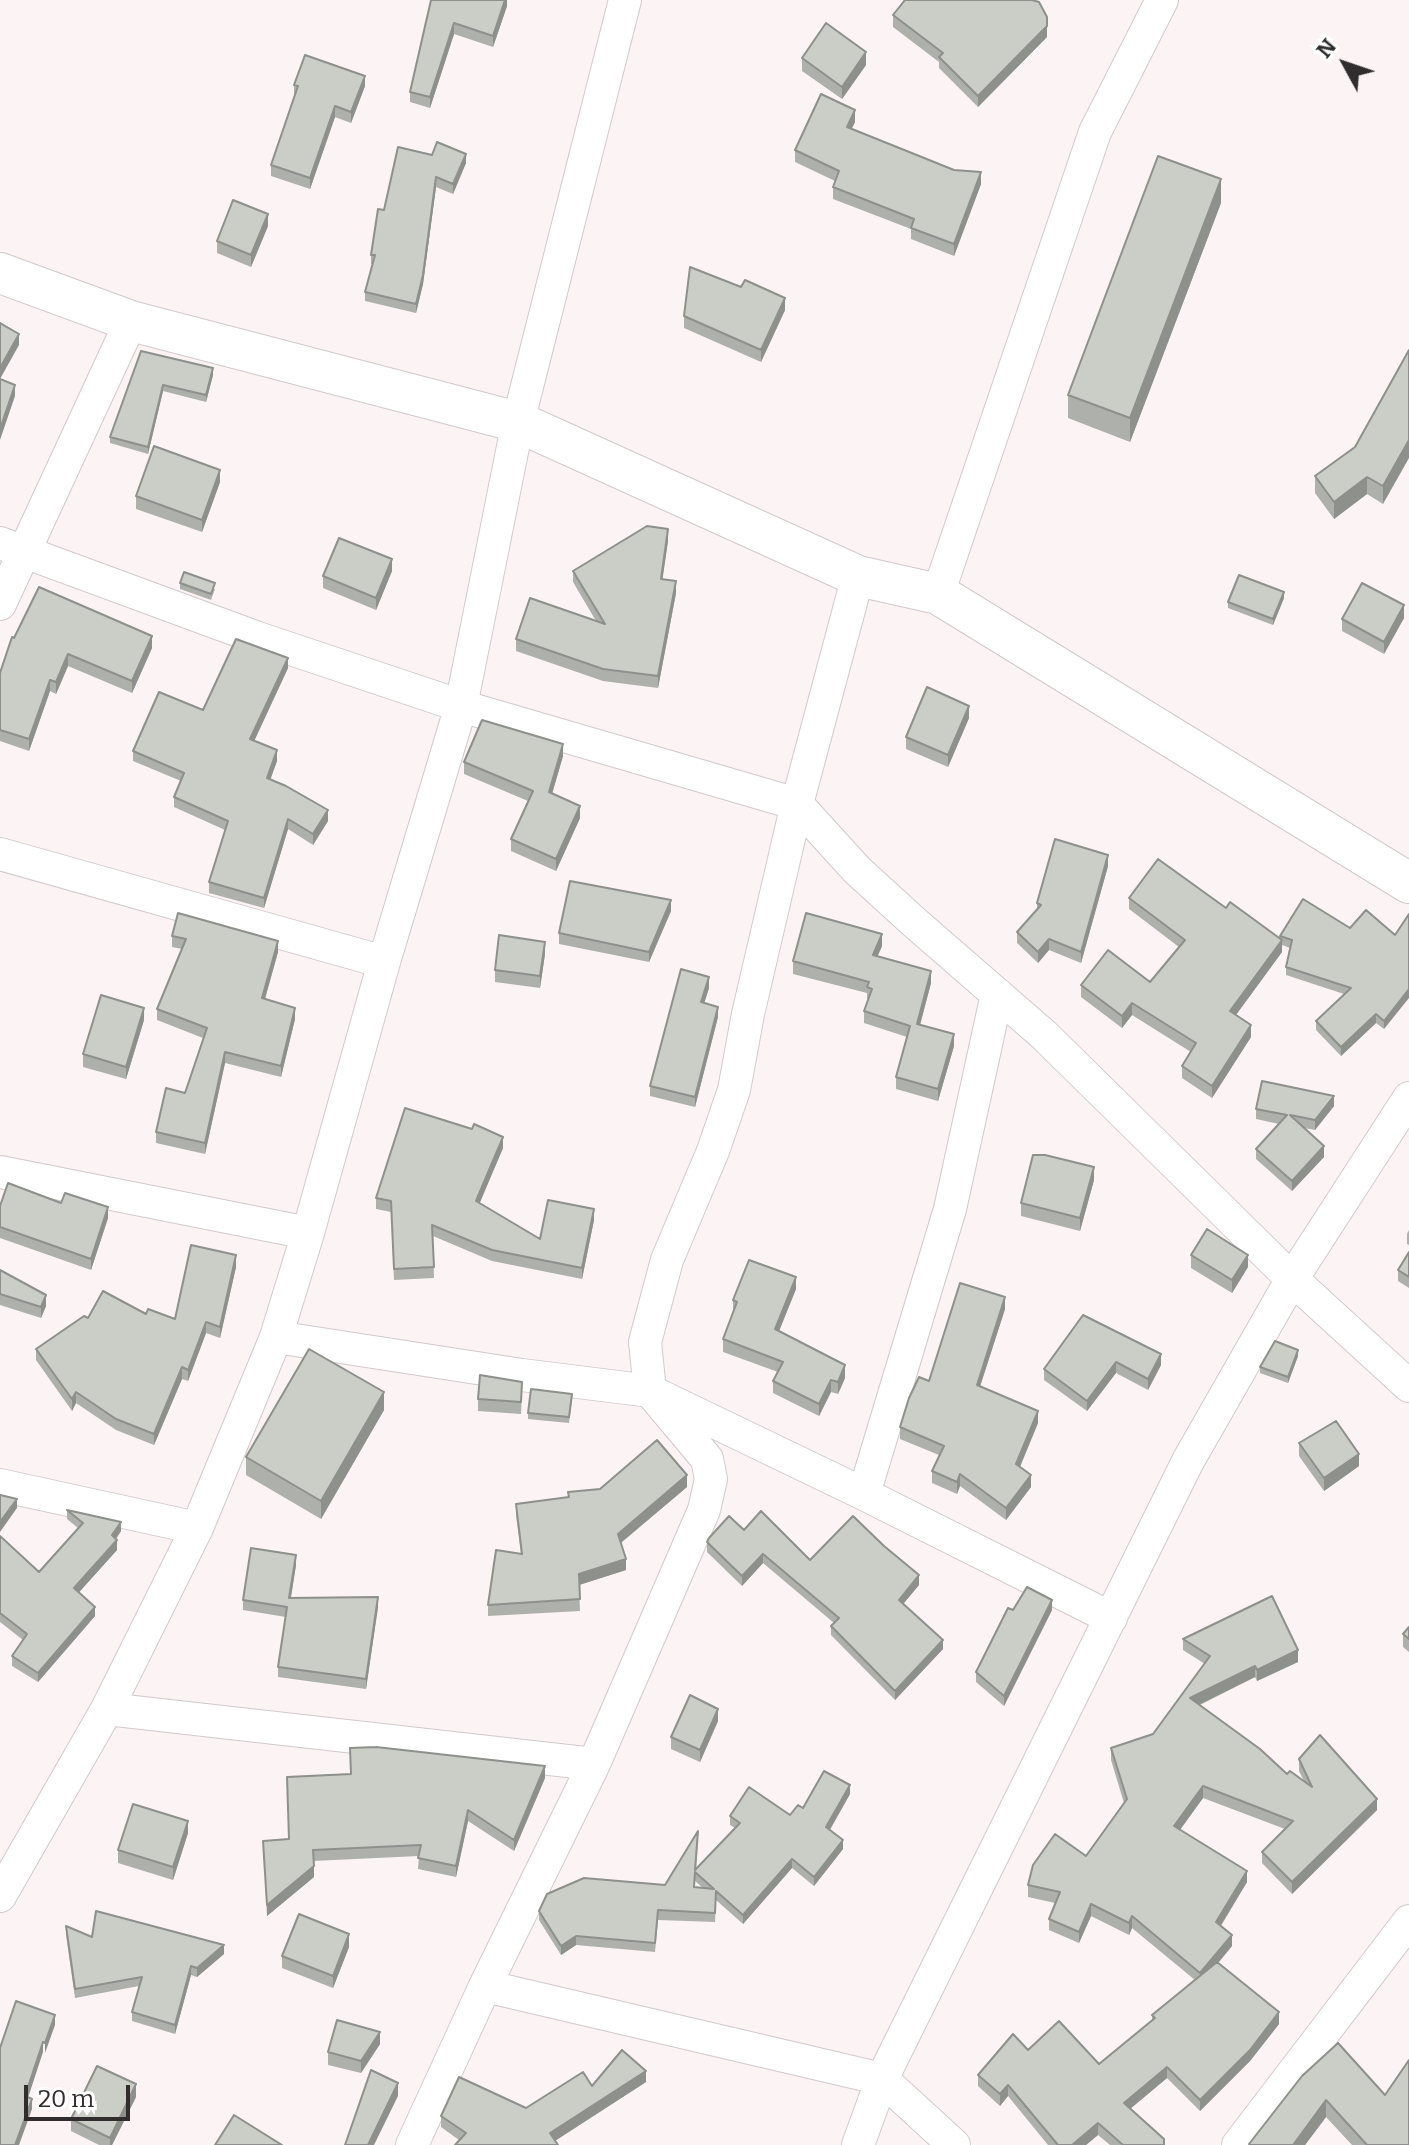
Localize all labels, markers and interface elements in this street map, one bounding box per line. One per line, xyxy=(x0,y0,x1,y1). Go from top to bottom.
north arrow xyxy=(1305,24,1385,104)
text: N xyxy=(1310,33,1342,63)
scale bar xyxy=(28,2069,134,2119)
text: 20 m xyxy=(38,2085,94,2113)

